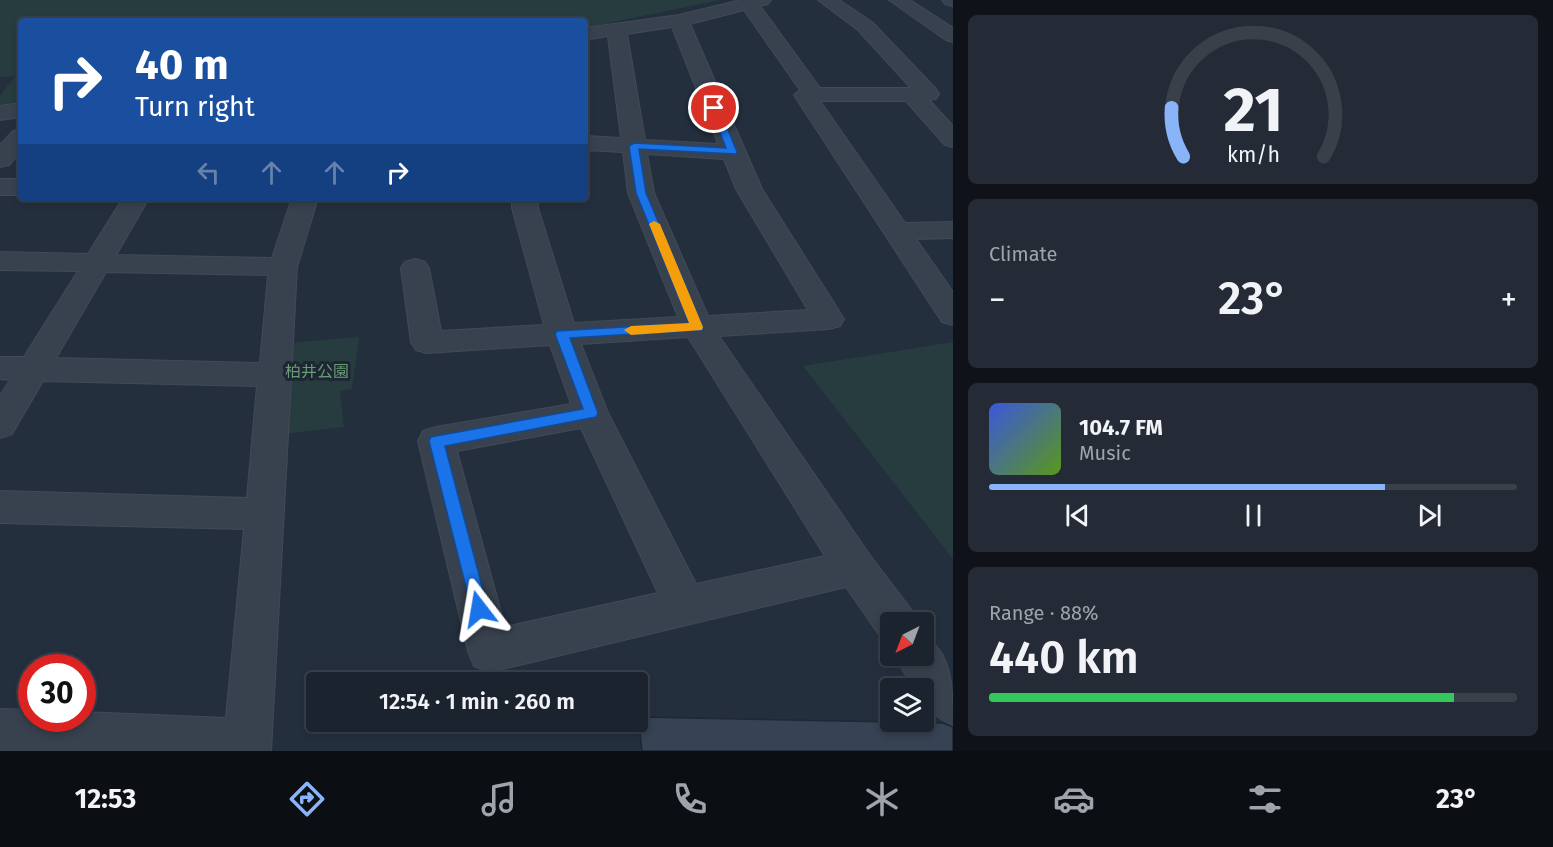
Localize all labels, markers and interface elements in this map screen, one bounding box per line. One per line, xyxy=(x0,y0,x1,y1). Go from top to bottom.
text: 40 m xyxy=(135,40,229,90)
icon: right xyxy=(36,42,114,120)
text: 21 xyxy=(1223,73,1283,148)
pin xyxy=(688,82,739,133)
text: Turn right xyxy=(135,91,255,123)
icon: arrive xyxy=(697,91,730,124)
text: km/h xyxy=(1226,142,1280,168)
icon: left xyxy=(192,156,225,189)
icon: ahead xyxy=(255,156,288,189)
icon: ahead xyxy=(318,156,351,189)
icon: right xyxy=(381,156,414,189)
text: Climate xyxy=(989,242,1057,266)
text: 23° xyxy=(1218,272,1288,326)
text: − xyxy=(989,280,1006,320)
text: + xyxy=(1501,280,1517,320)
park label: 柏井公園 xyxy=(285,362,349,381)
text: 104.7 FM xyxy=(1079,414,1163,441)
text: Music xyxy=(1079,441,1131,465)
icon: previous xyxy=(1061,499,1094,532)
icon: pause xyxy=(1237,499,1270,532)
icon: next xyxy=(1413,499,1446,532)
position arrow xyxy=(447,577,511,641)
text: Range · 88% xyxy=(989,601,1098,625)
north arrow xyxy=(880,612,934,666)
map controls xyxy=(880,612,934,732)
text: 440 km xyxy=(989,631,1139,685)
speed limit sign: 30 xyxy=(18,654,96,732)
button: layers xyxy=(880,678,934,732)
text: 12:54 · 1 min · 260 m xyxy=(379,688,575,715)
icon: directions xyxy=(286,778,328,820)
icon: music xyxy=(478,778,520,820)
icon: phone xyxy=(669,778,711,820)
icon: climate xyxy=(861,778,903,820)
icon: car xyxy=(1053,778,1095,820)
icon: filters xyxy=(1244,778,1286,820)
text: 12:53 xyxy=(75,783,136,815)
text: 23° xyxy=(1436,783,1478,815)

